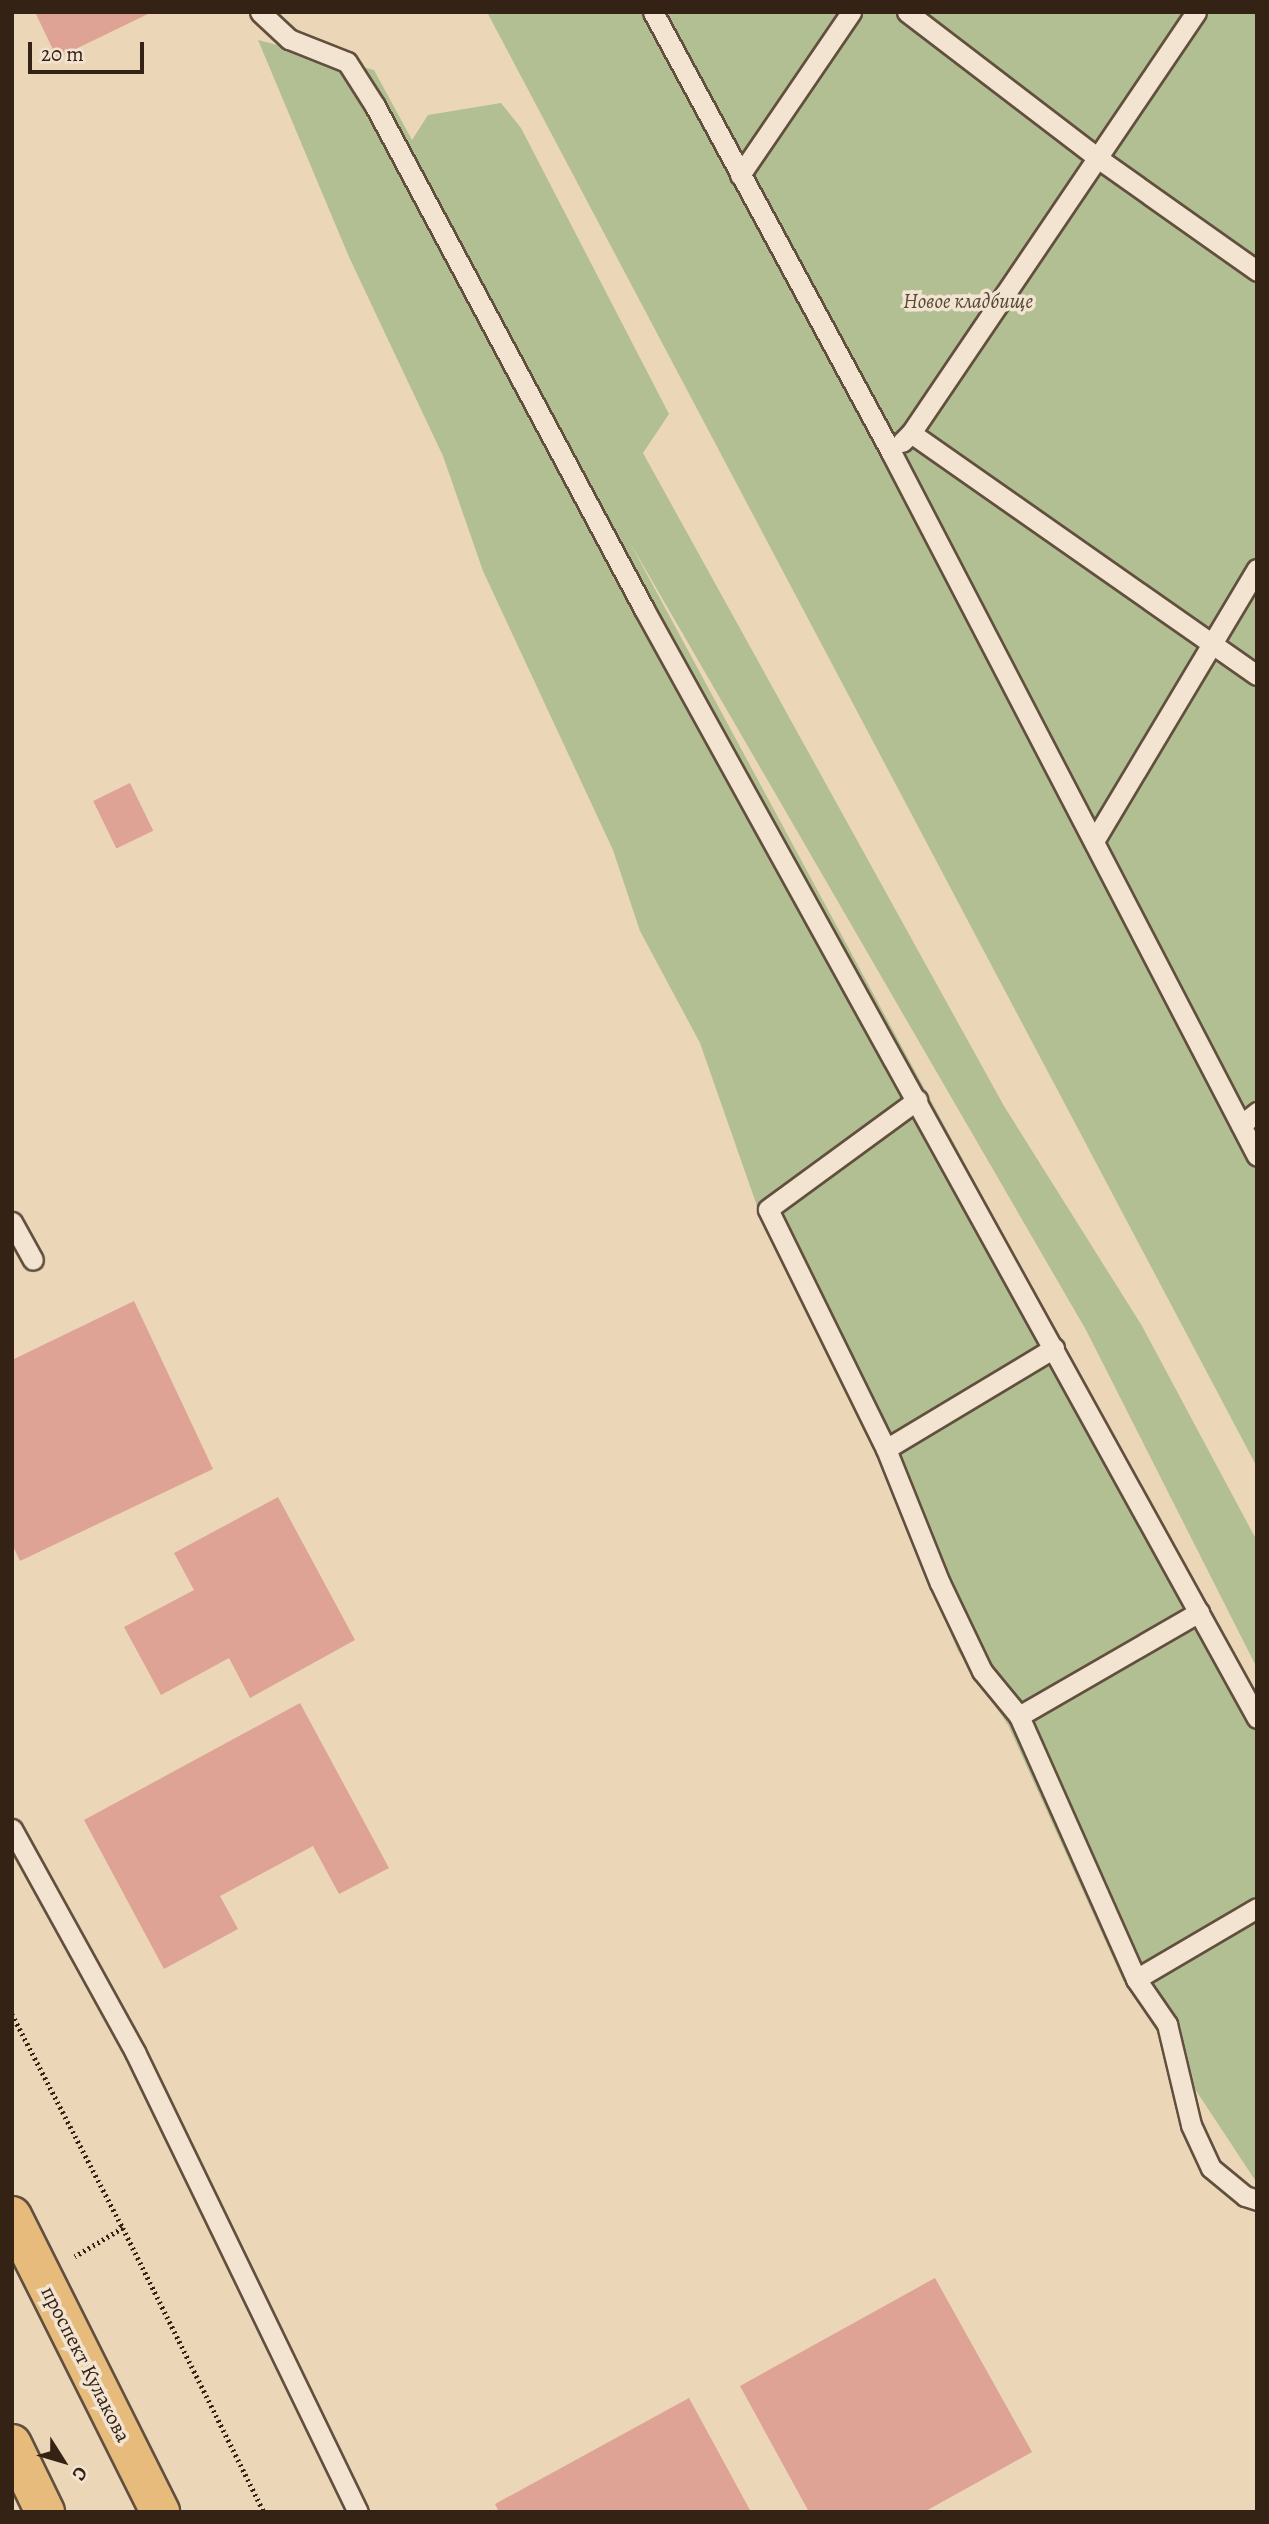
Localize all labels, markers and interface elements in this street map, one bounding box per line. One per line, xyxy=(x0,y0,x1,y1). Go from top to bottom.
scale bar xyxy=(32,28,147,72)
text: 20 m xyxy=(41,40,84,68)
park label: Новое кладбище xyxy=(903,288,1033,314)
street label: проспект Кулакова xyxy=(36,2282,136,2446)
north arrow xyxy=(28,2426,98,2496)
text: С xyxy=(66,2461,94,2486)

